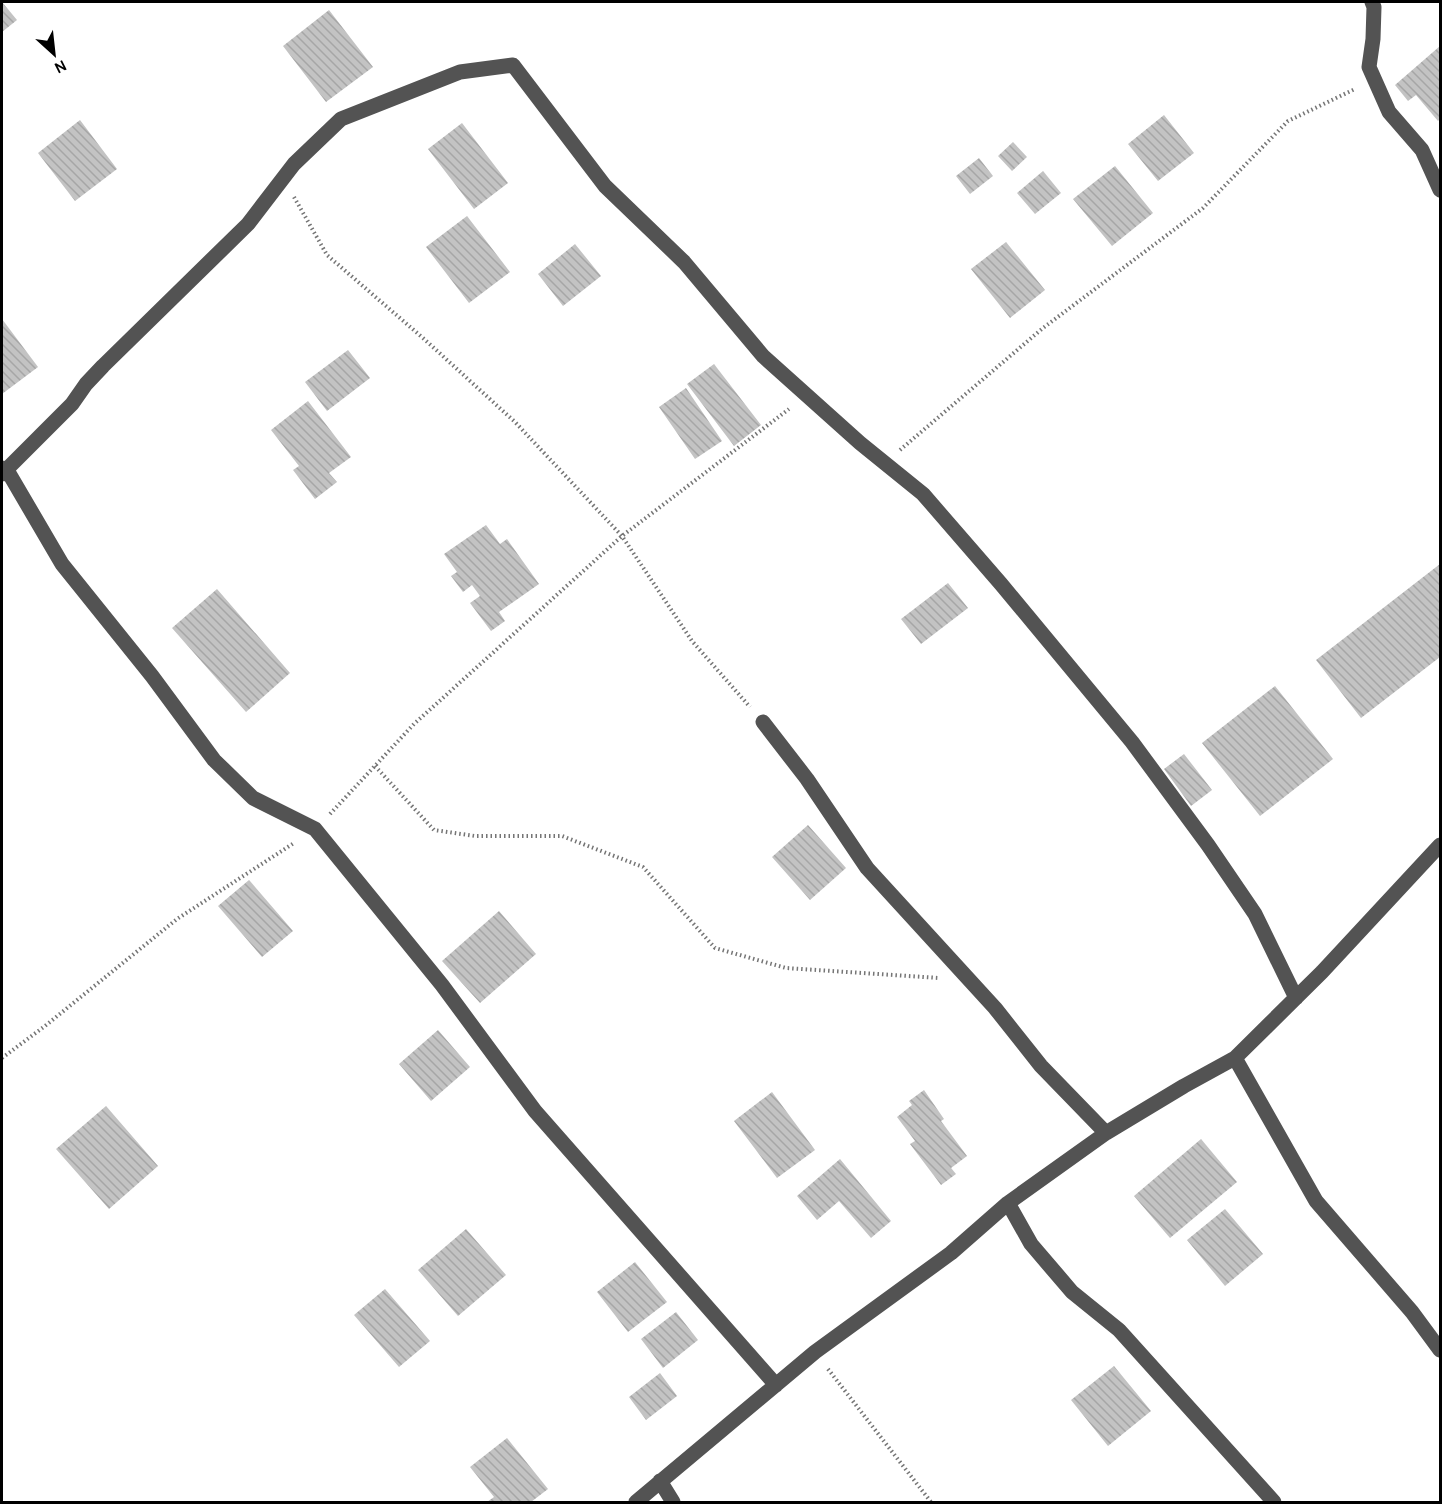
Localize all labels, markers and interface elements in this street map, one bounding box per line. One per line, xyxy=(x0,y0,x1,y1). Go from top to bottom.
north arrow xyxy=(24,24,84,84)
text: N xyxy=(51,56,70,78)

